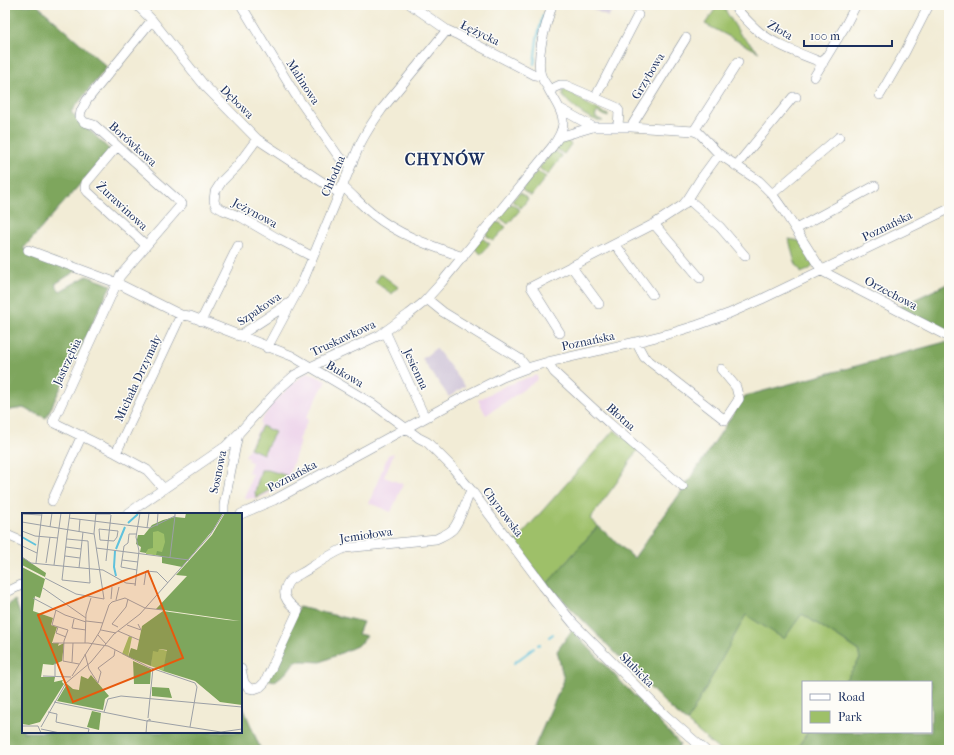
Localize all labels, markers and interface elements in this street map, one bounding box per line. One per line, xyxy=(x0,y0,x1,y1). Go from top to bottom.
street label: Złota xyxy=(765,17,796,43)
street label: Łężycka xyxy=(458,18,502,49)
scale bar xyxy=(804,22,892,48)
text: 100 m xyxy=(810,29,840,43)
street label: Grzybowa xyxy=(629,50,668,102)
street label: Malinowa xyxy=(283,57,323,107)
street label: Dębowa xyxy=(217,82,257,122)
street label: Borówkowa xyxy=(106,119,160,169)
district label: CHYNÓW xyxy=(405,149,486,169)
street label: Chłodna xyxy=(318,153,348,199)
street label: Żurawinowa xyxy=(94,178,152,234)
street label: Jeżynowa xyxy=(229,195,280,231)
street label: Poznańska xyxy=(860,208,915,244)
street label: Orzechowa xyxy=(862,273,920,313)
street label: Szpakowa xyxy=(234,289,284,329)
street label: Truskawkowa xyxy=(308,317,378,359)
street label: Poznańska xyxy=(560,328,616,353)
street label: Michała Drzymały xyxy=(112,332,165,424)
street label: Jastrzębia xyxy=(50,336,84,389)
street label: Jesienna xyxy=(400,345,432,392)
street label: Bukowa xyxy=(324,358,367,390)
street label: Błotna xyxy=(604,400,639,434)
street label: Sosnowa xyxy=(207,449,229,495)
street label: Poznańska xyxy=(265,457,319,495)
street label: Chynowska xyxy=(480,484,526,540)
inset map xyxy=(22,513,242,733)
street label: Jemiołowa xyxy=(338,524,394,546)
street label: Słubicka xyxy=(617,650,657,690)
legend xyxy=(802,681,932,733)
text: Road xyxy=(838,690,865,704)
text: Park xyxy=(838,710,863,724)

